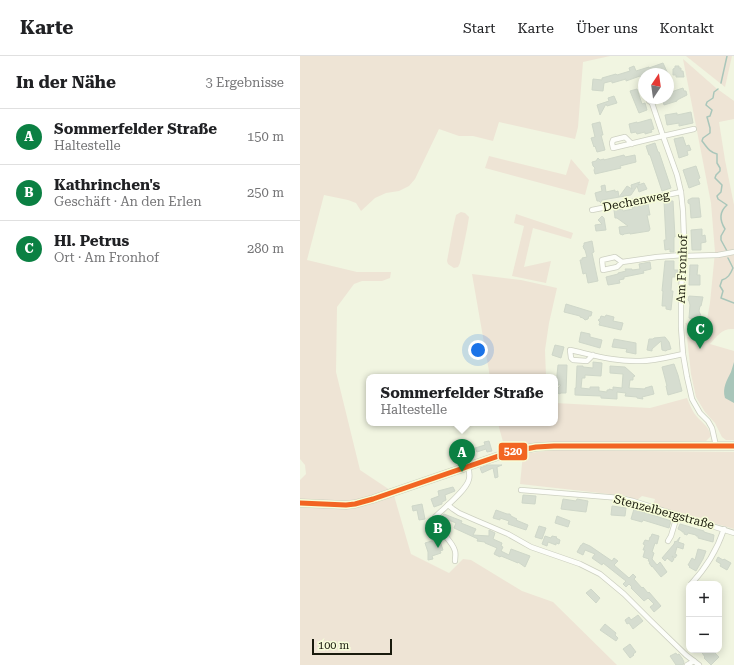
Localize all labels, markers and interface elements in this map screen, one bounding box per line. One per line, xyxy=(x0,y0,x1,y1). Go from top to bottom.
text: Karte xyxy=(20,16,74,39)
text: Start xyxy=(463,20,496,36)
text: Karte xyxy=(518,20,554,36)
text: Über uns xyxy=(576,20,638,36)
text: Kontakt xyxy=(660,20,714,36)
north arrow xyxy=(638,68,674,104)
text: In der Nähe xyxy=(16,72,116,92)
text: 3 Ergebnisse xyxy=(206,75,284,90)
text: Sommerfelder Straße xyxy=(54,120,217,138)
text: A xyxy=(24,129,34,144)
text: 150 m xyxy=(247,129,284,144)
text: Haltestelle xyxy=(54,138,121,153)
text: Kathrinchen's xyxy=(54,176,160,194)
text: B xyxy=(24,185,34,200)
text: 250 m xyxy=(247,185,284,200)
street label: Dechenweg xyxy=(601,188,671,214)
text: Geschäft · An den Erlen xyxy=(54,194,202,209)
text: Hl. Petrus xyxy=(54,232,129,250)
street label: Am Fronhof xyxy=(674,234,690,304)
text: C xyxy=(24,241,34,256)
text: 280 m xyxy=(247,241,284,256)
text: Ort · Am Fronhof xyxy=(54,250,159,265)
pin: C xyxy=(687,316,713,349)
your location xyxy=(468,340,488,360)
popup xyxy=(366,374,558,426)
text: Sommerfelder Straße xyxy=(380,384,544,402)
text: Haltestelle xyxy=(380,402,447,417)
pin: A xyxy=(449,439,475,472)
line badge: 520 xyxy=(498,442,528,461)
text: 520 xyxy=(504,445,522,458)
street label: Stenzelbergstraße xyxy=(612,492,716,532)
pin: B xyxy=(425,515,451,548)
map controls xyxy=(686,581,722,653)
button: + xyxy=(686,581,722,617)
button: − xyxy=(686,617,722,653)
scale bar xyxy=(312,637,392,656)
text: 100 m xyxy=(318,639,349,652)

